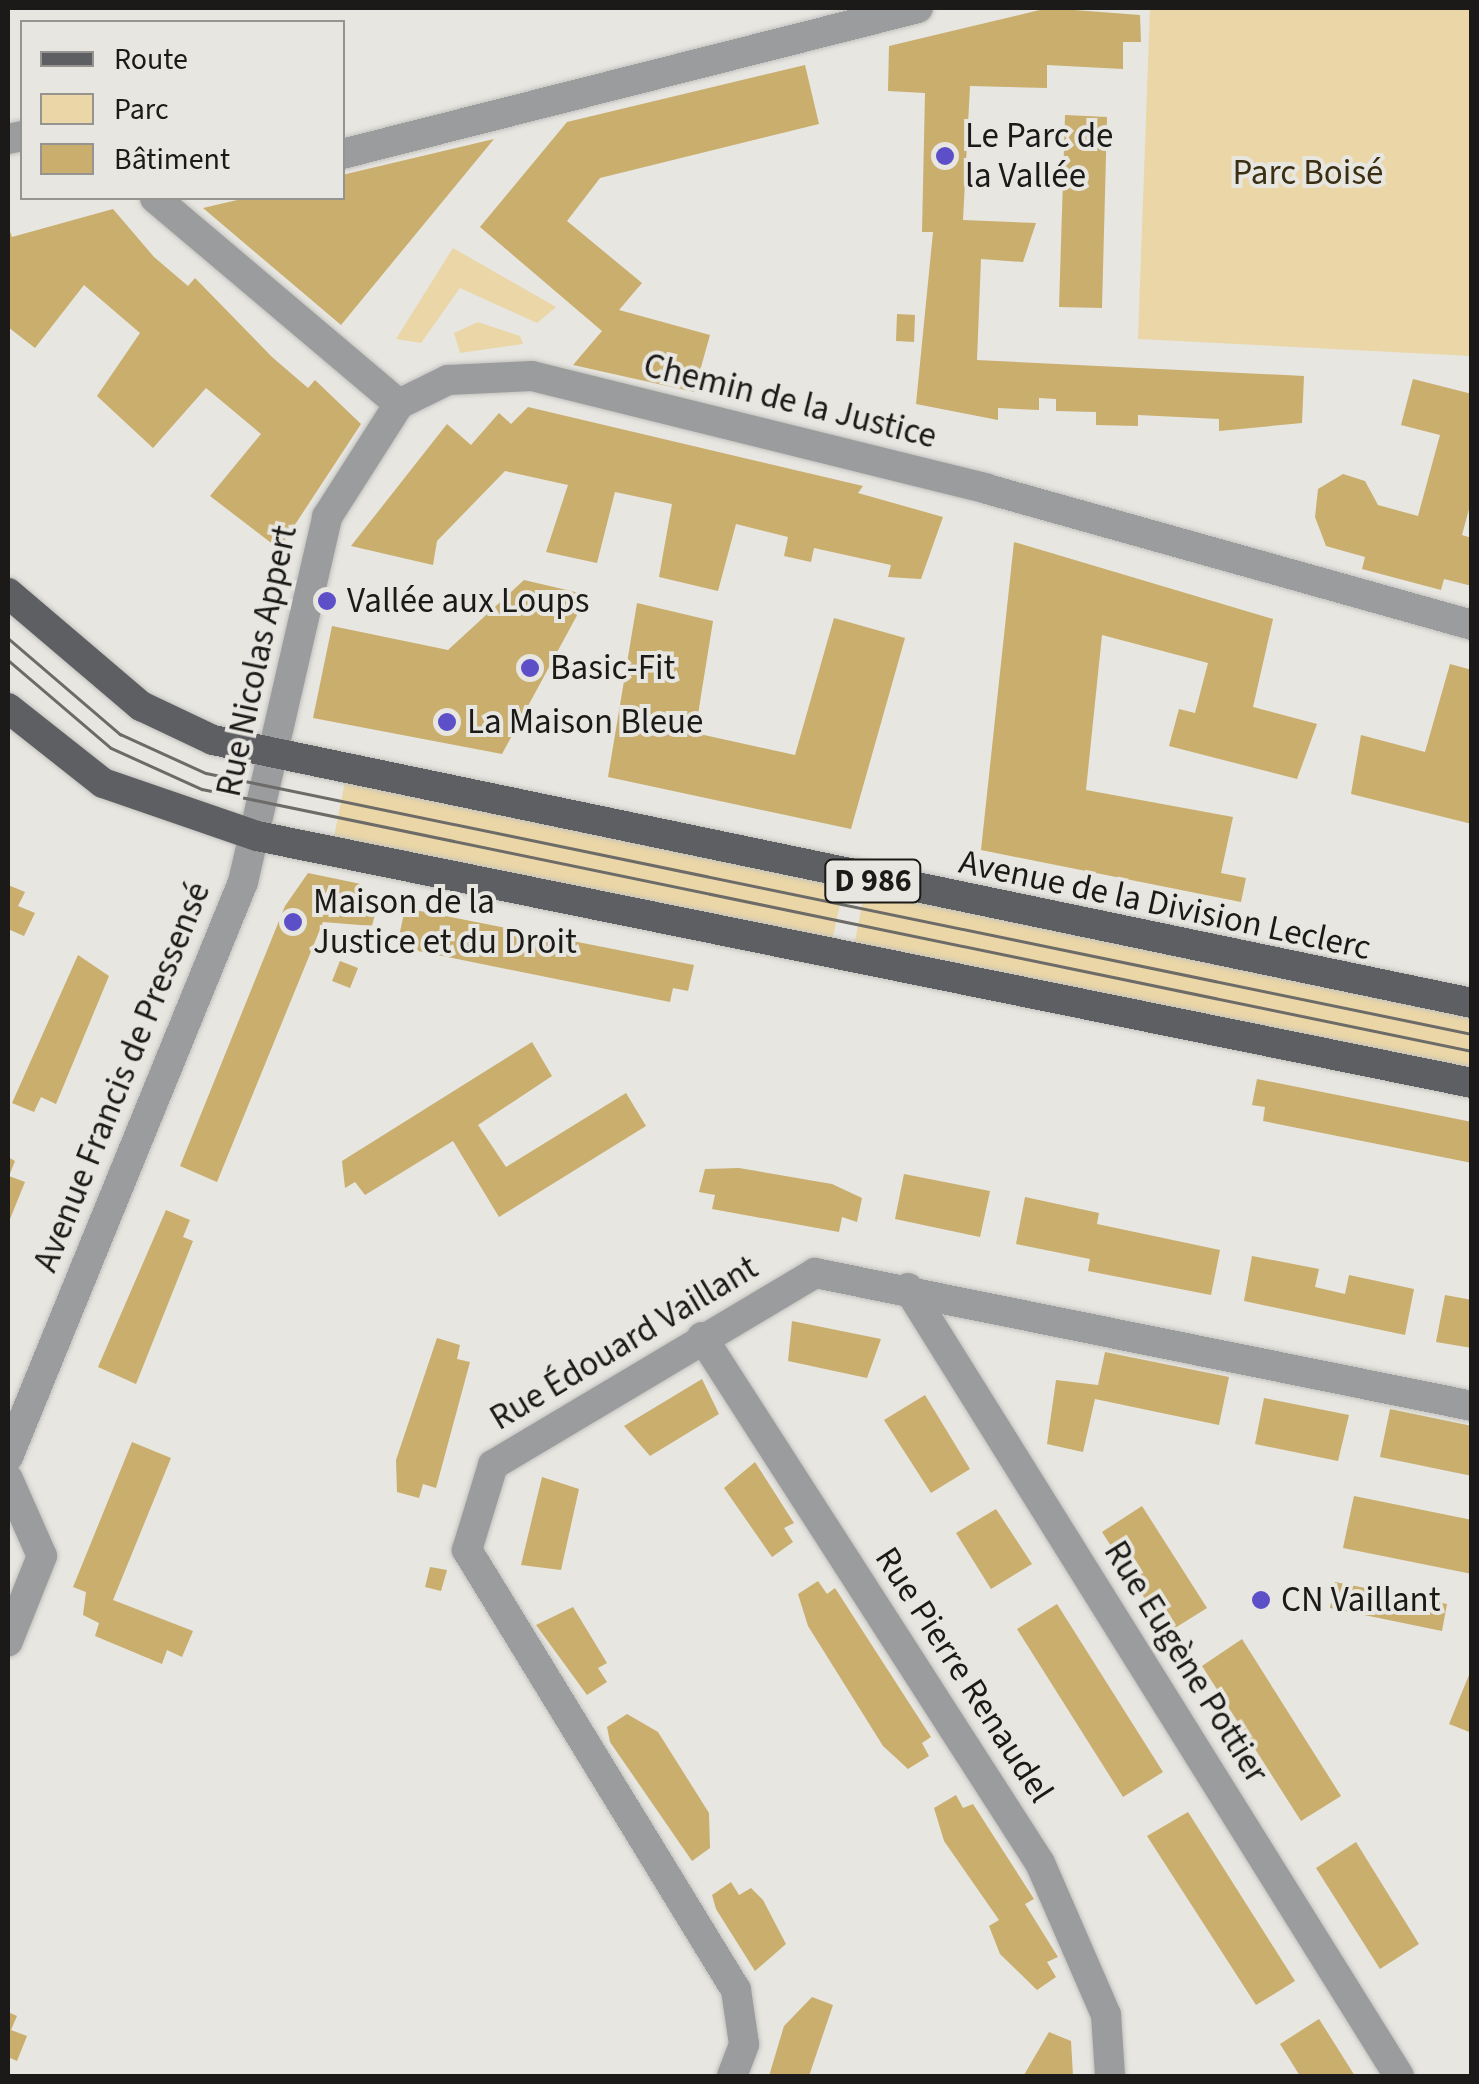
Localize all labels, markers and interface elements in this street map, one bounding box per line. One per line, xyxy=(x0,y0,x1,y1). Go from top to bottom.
legend xyxy=(20,20,345,200)
text: Route xyxy=(114,38,188,81)
text: Parc xyxy=(114,88,169,131)
place label: Le Parc de la Vallée xyxy=(965,115,1113,197)
text: Bâtiment xyxy=(114,138,230,181)
marker: Le Parc de la Vallée xyxy=(934,145,956,167)
park label: Parc Boisé xyxy=(1233,152,1383,194)
street label: Chemin de la Justice xyxy=(639,344,941,458)
street label: Rue Nicolas Appert xyxy=(208,522,306,800)
place label: Vallée aux Loups xyxy=(347,580,589,622)
marker: Vallée aux Loups xyxy=(316,590,338,612)
place label: Basic-Fit xyxy=(550,647,675,689)
marker: Basic-Fit xyxy=(519,657,541,679)
place label: La Maison Bleue xyxy=(467,701,703,743)
marker: La Maison Bleue xyxy=(436,711,458,733)
street label: Avenue de la Division Leclerc xyxy=(955,841,1375,969)
road number: D 986 xyxy=(823,854,923,908)
street label: Avenue Francis de Pressensé xyxy=(25,876,219,1278)
place label: Maison de la Justice et du Droit xyxy=(313,881,577,963)
marker: Maison de la Justice et du Droit xyxy=(282,911,304,933)
street label: Rue Édouard Vaillant xyxy=(483,1247,765,1439)
street label: Rue Eugène Pottier xyxy=(1095,1533,1277,1791)
street label: Rue Pierre Renaudel xyxy=(866,1540,1062,1810)
place label: CN Vaillant xyxy=(1281,1579,1441,1621)
marker: CN Vaillant xyxy=(1250,1589,1272,1611)

